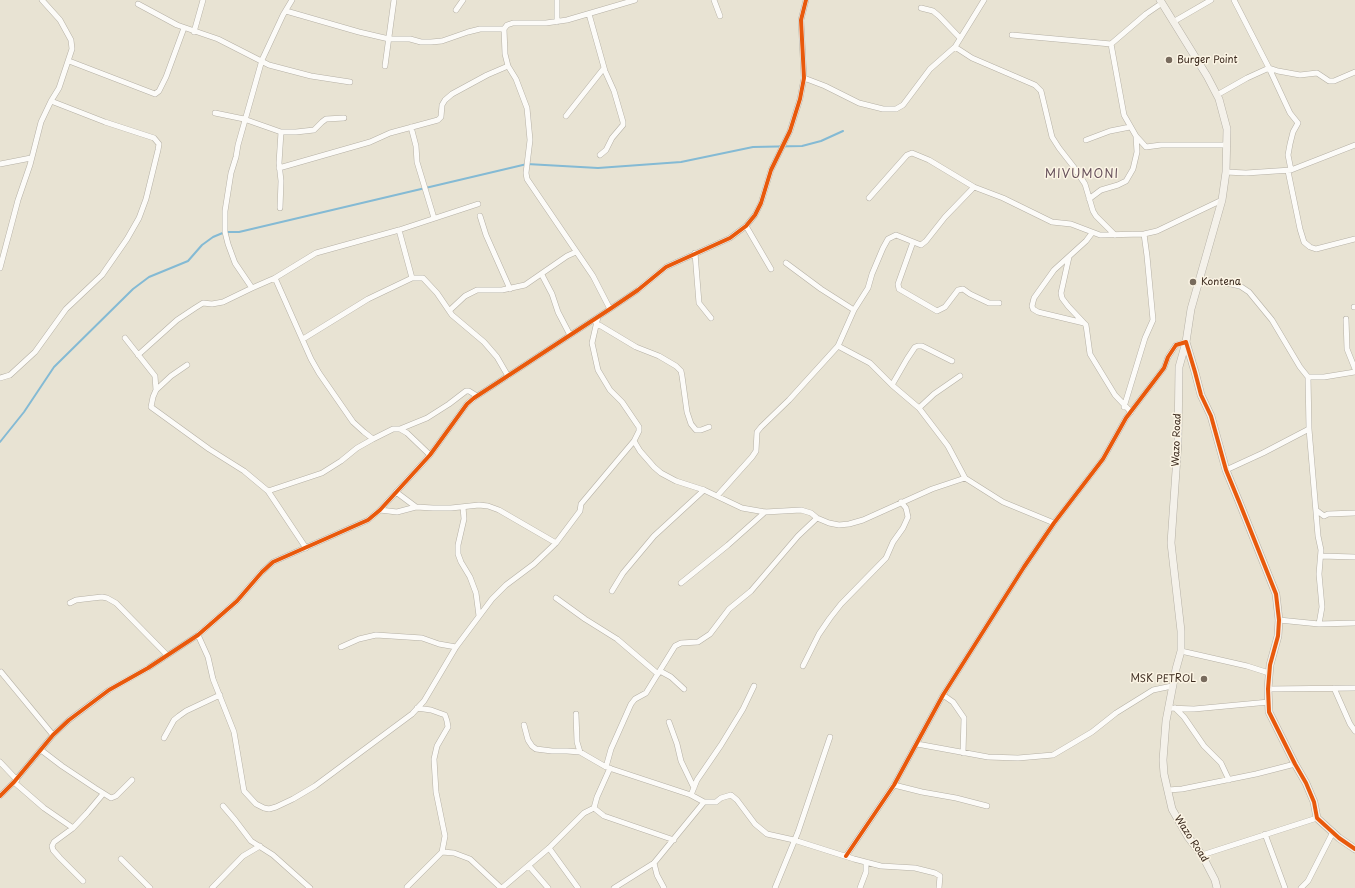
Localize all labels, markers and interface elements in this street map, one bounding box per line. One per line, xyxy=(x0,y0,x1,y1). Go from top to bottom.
place label: Burger Point xyxy=(1177,54,1238,66)
marker: Burger Point xyxy=(1164,55,1174,65)
district label: MIVUMONI xyxy=(1045,168,1119,182)
place label: Kontena xyxy=(1201,276,1241,288)
marker: Kontena xyxy=(1188,277,1198,287)
street label: Wazo Road xyxy=(1170,413,1184,467)
place label: MSK PETROL xyxy=(1130,673,1196,685)
marker: MSK PETROL xyxy=(1199,674,1209,684)
street label: Wazo Road xyxy=(1171,813,1211,865)

